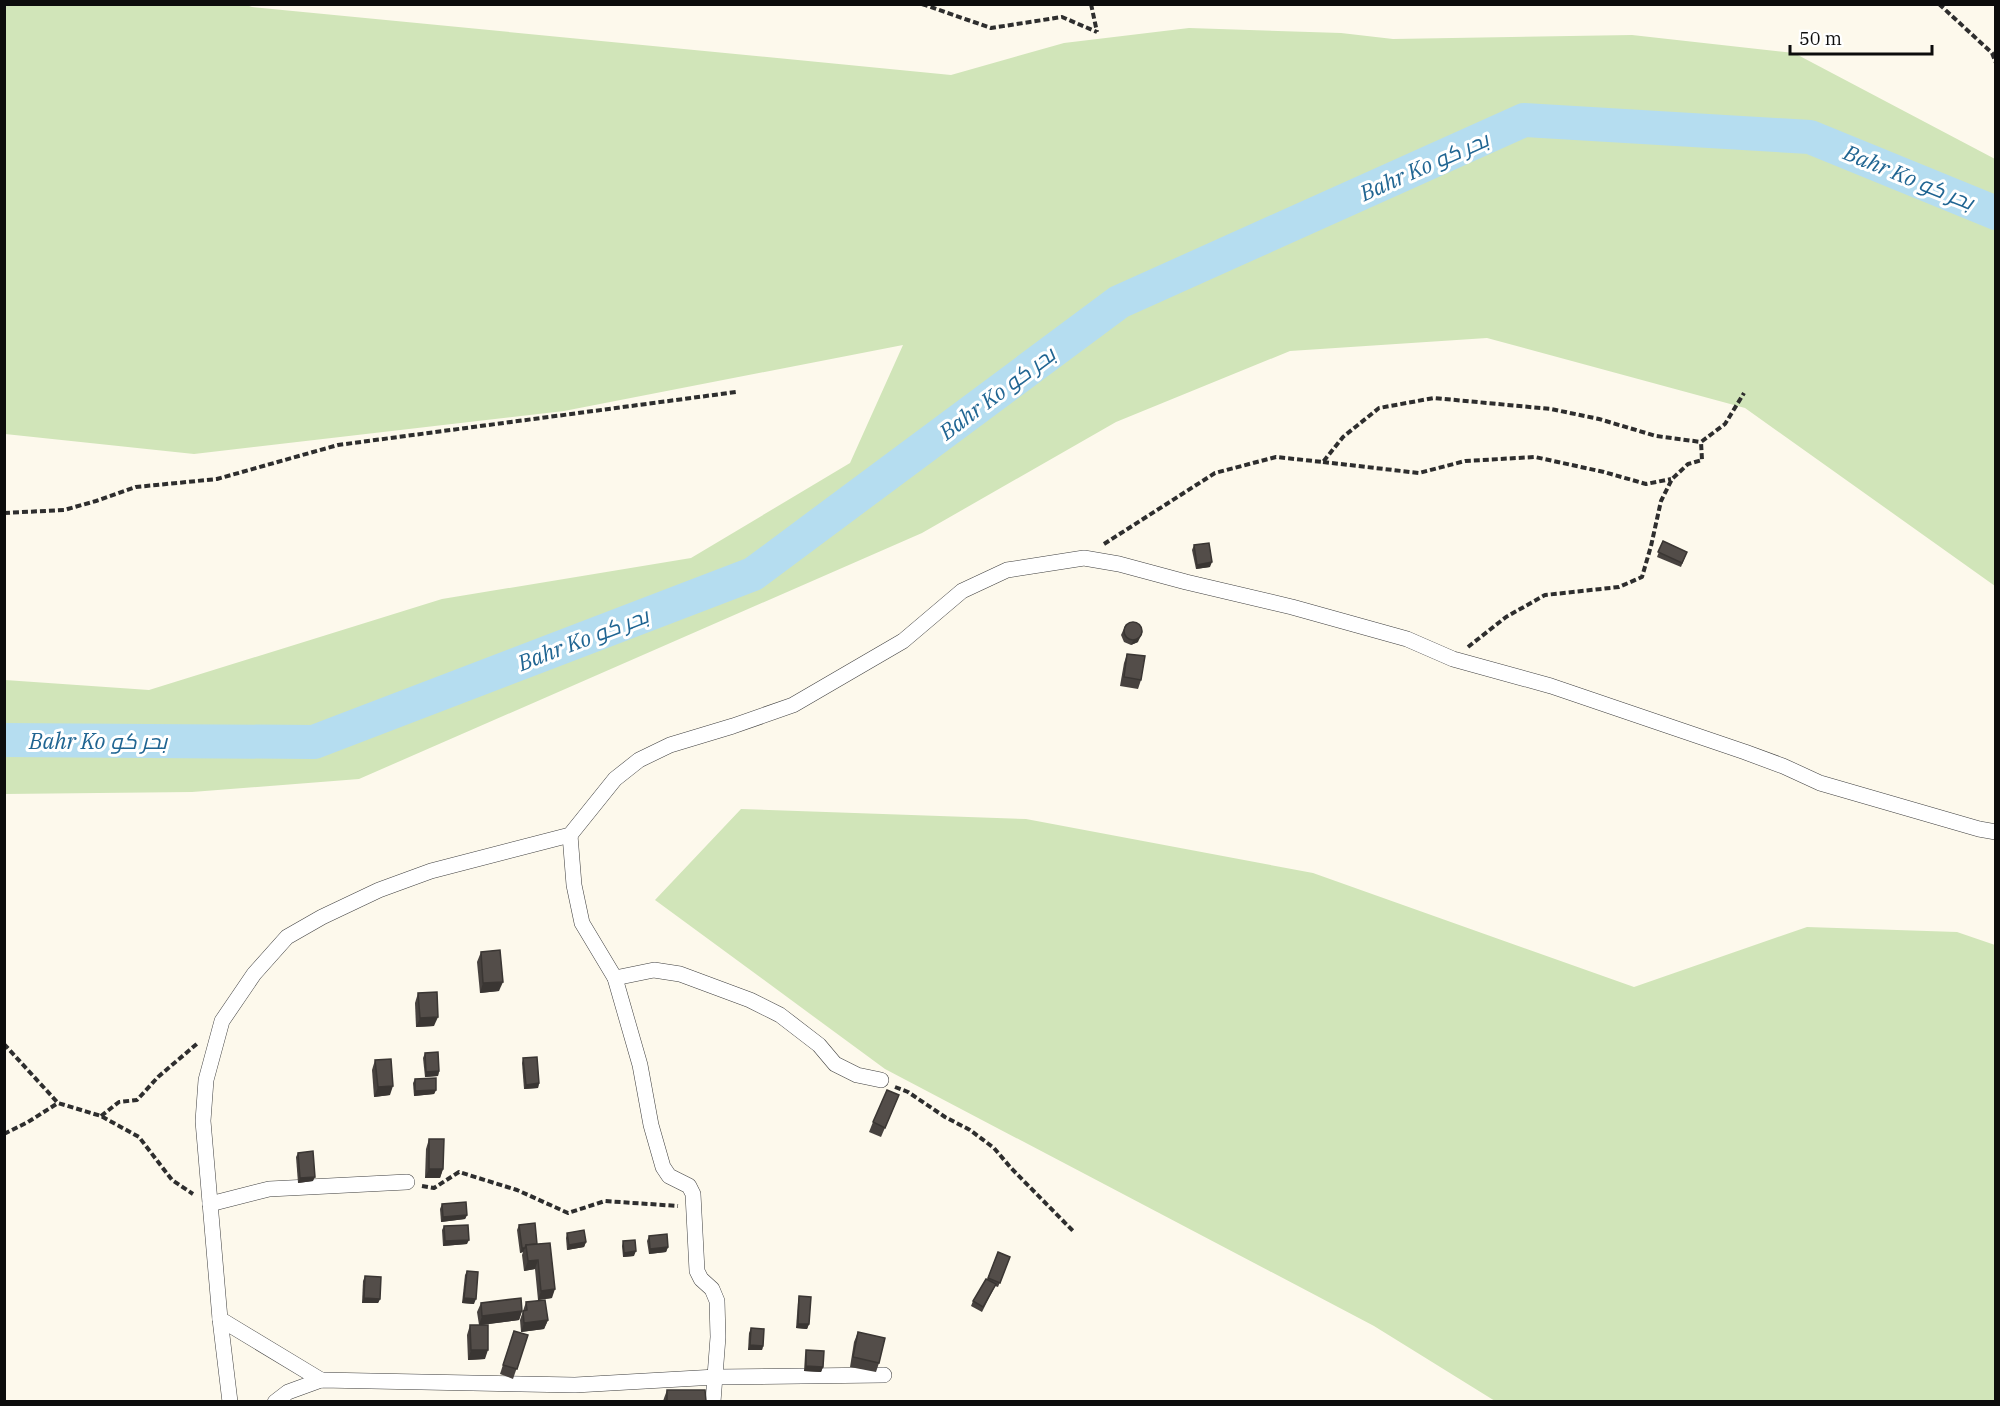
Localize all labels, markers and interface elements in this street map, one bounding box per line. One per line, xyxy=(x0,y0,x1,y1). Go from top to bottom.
scale bar xyxy=(1790,18,1932,56)
text: 50 m xyxy=(1799,27,1842,50)
water label: Bahr Ko بحر كو xyxy=(1354,124,1494,207)
water label: Bahr Ko بحر كو xyxy=(1839,137,1980,216)
water label: Bahr Ko بحر كو xyxy=(932,339,1061,446)
water label: Bahr Ko بحر كو xyxy=(512,600,654,677)
water label: Bahr Ko بحر كو xyxy=(28,726,168,755)

